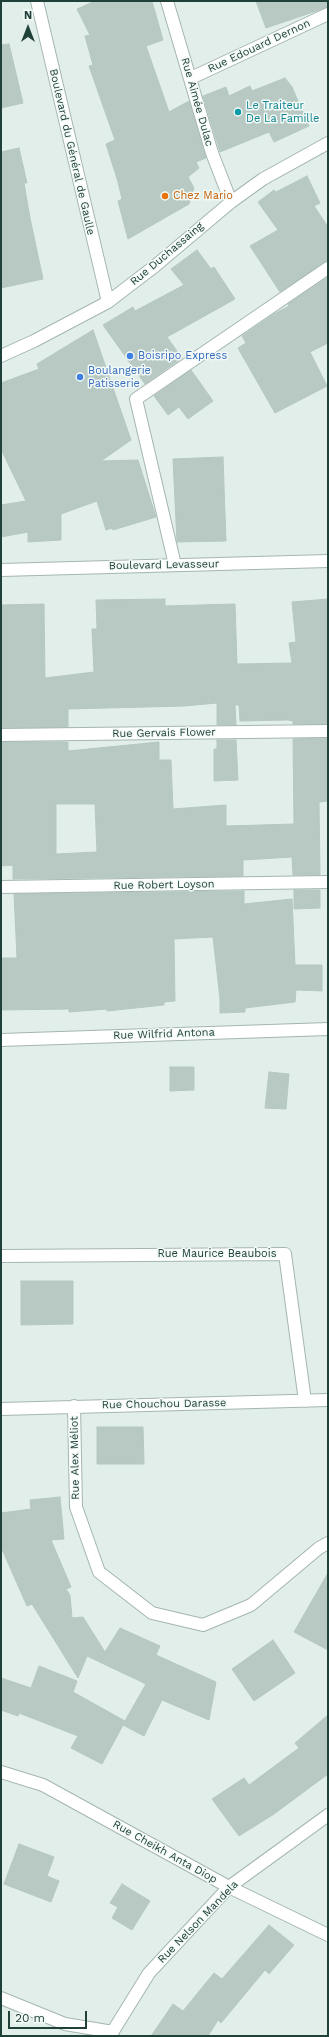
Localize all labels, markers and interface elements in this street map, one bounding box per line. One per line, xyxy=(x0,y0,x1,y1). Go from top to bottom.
north arrow xyxy=(8,8,48,48)
text: N xyxy=(24,9,32,22)
street label: Rue Edouard Dernon xyxy=(206,16,312,76)
street label: Rue Aimée Dulac xyxy=(178,56,216,148)
street label: Boulevard du Général de Gaulle xyxy=(46,67,98,237)
place label: Le Traiteur De La Famille xyxy=(246,99,319,125)
marker: Le Traiteur De La Famille xyxy=(233,107,243,117)
place label: Chez Mario xyxy=(173,189,233,203)
marker: Chez Mario xyxy=(160,191,170,201)
street label: Rue Duchassaing xyxy=(128,220,206,288)
place label: Boisripo Express xyxy=(138,349,227,363)
marker: Boisripo Express xyxy=(125,351,135,361)
place label: Boulangerie Patisserie xyxy=(88,364,151,390)
marker: Boulangerie Patisserie xyxy=(75,372,85,382)
street label: Boulevard Levasseur xyxy=(109,557,219,573)
street label: Rue Gervais Flower xyxy=(112,725,216,741)
street label: Rue Robert Loyson xyxy=(113,878,215,892)
street label: Rue Wilfrid Antona xyxy=(113,1026,215,1042)
street label: Rue Maurice Beaubois xyxy=(158,1247,276,1261)
street label: Rue Chouchou Darasse xyxy=(102,1396,226,1412)
street label: Rue Alex Méliot xyxy=(68,1416,82,1500)
street label: Rue Cheikh Anta Diop xyxy=(110,1818,220,1886)
street label: Rue Nelson Mandela xyxy=(155,1878,241,1966)
scale bar xyxy=(10,2003,89,2029)
text: 20 m xyxy=(15,2011,45,2025)

